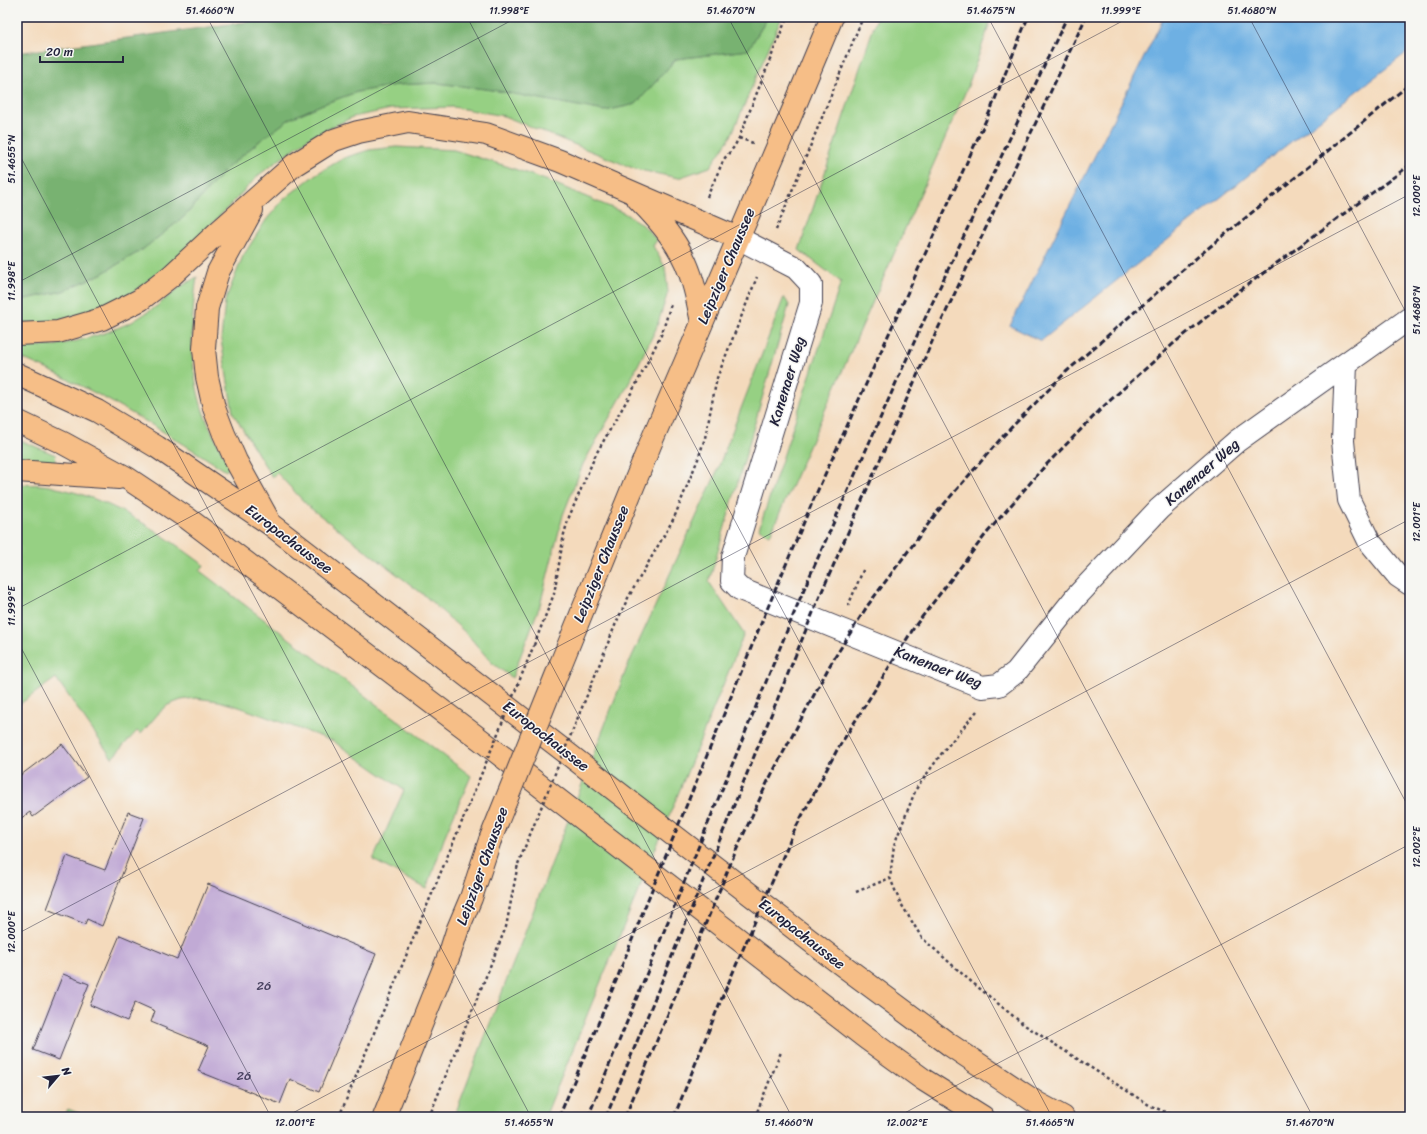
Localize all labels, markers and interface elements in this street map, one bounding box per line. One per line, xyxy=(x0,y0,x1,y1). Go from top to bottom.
text: 51.4660°N xyxy=(186,2,234,20)
text: 11.998°E xyxy=(489,2,530,20)
text: 51.4670°N xyxy=(707,2,755,20)
text: 51.4675°N xyxy=(967,2,1015,20)
text: 11.999°E xyxy=(1101,2,1142,20)
text: 51.4680°N xyxy=(1228,2,1277,20)
scale bar xyxy=(40,38,123,64)
text: 20 m xyxy=(46,41,73,63)
text: 51.4655°N xyxy=(3,135,21,183)
text: 12.000°E xyxy=(1408,174,1426,217)
street label: Leipziger Chaussee xyxy=(690,203,762,328)
text: 11.998°E xyxy=(3,260,21,301)
text: 51.4680°N xyxy=(1408,285,1426,334)
street label: Kanenaer Weg xyxy=(761,332,813,429)
street label: Kanenaer Weg xyxy=(1159,432,1246,512)
street label: Europachaussee xyxy=(239,497,339,581)
street label: Leipziger Chaussee xyxy=(566,501,636,627)
text: 12.001°E xyxy=(1408,501,1426,542)
text: 11.999°E xyxy=(3,585,21,626)
street label: Kanenaer Weg xyxy=(890,638,986,696)
street label: Europachaussee xyxy=(497,694,595,779)
street label: Leipziger Chaussee xyxy=(448,803,516,929)
text: 12.002°E xyxy=(1408,825,1426,868)
street label: Europachaussee xyxy=(753,892,851,977)
text: 12.000°E xyxy=(3,910,21,953)
house number: 26 xyxy=(257,974,271,997)
north arrow xyxy=(38,1056,78,1096)
text: N xyxy=(56,1063,77,1080)
house number: 26 xyxy=(237,1064,251,1087)
text: 12.001°E xyxy=(275,1114,316,1132)
text: 51.4655°N xyxy=(505,1114,553,1132)
text: 51.4660°N xyxy=(765,1114,813,1132)
text: 12.002°E xyxy=(886,1114,929,1132)
text: 51.4665°N xyxy=(1026,1114,1074,1132)
text: 51.4670°N xyxy=(1286,1114,1334,1132)

